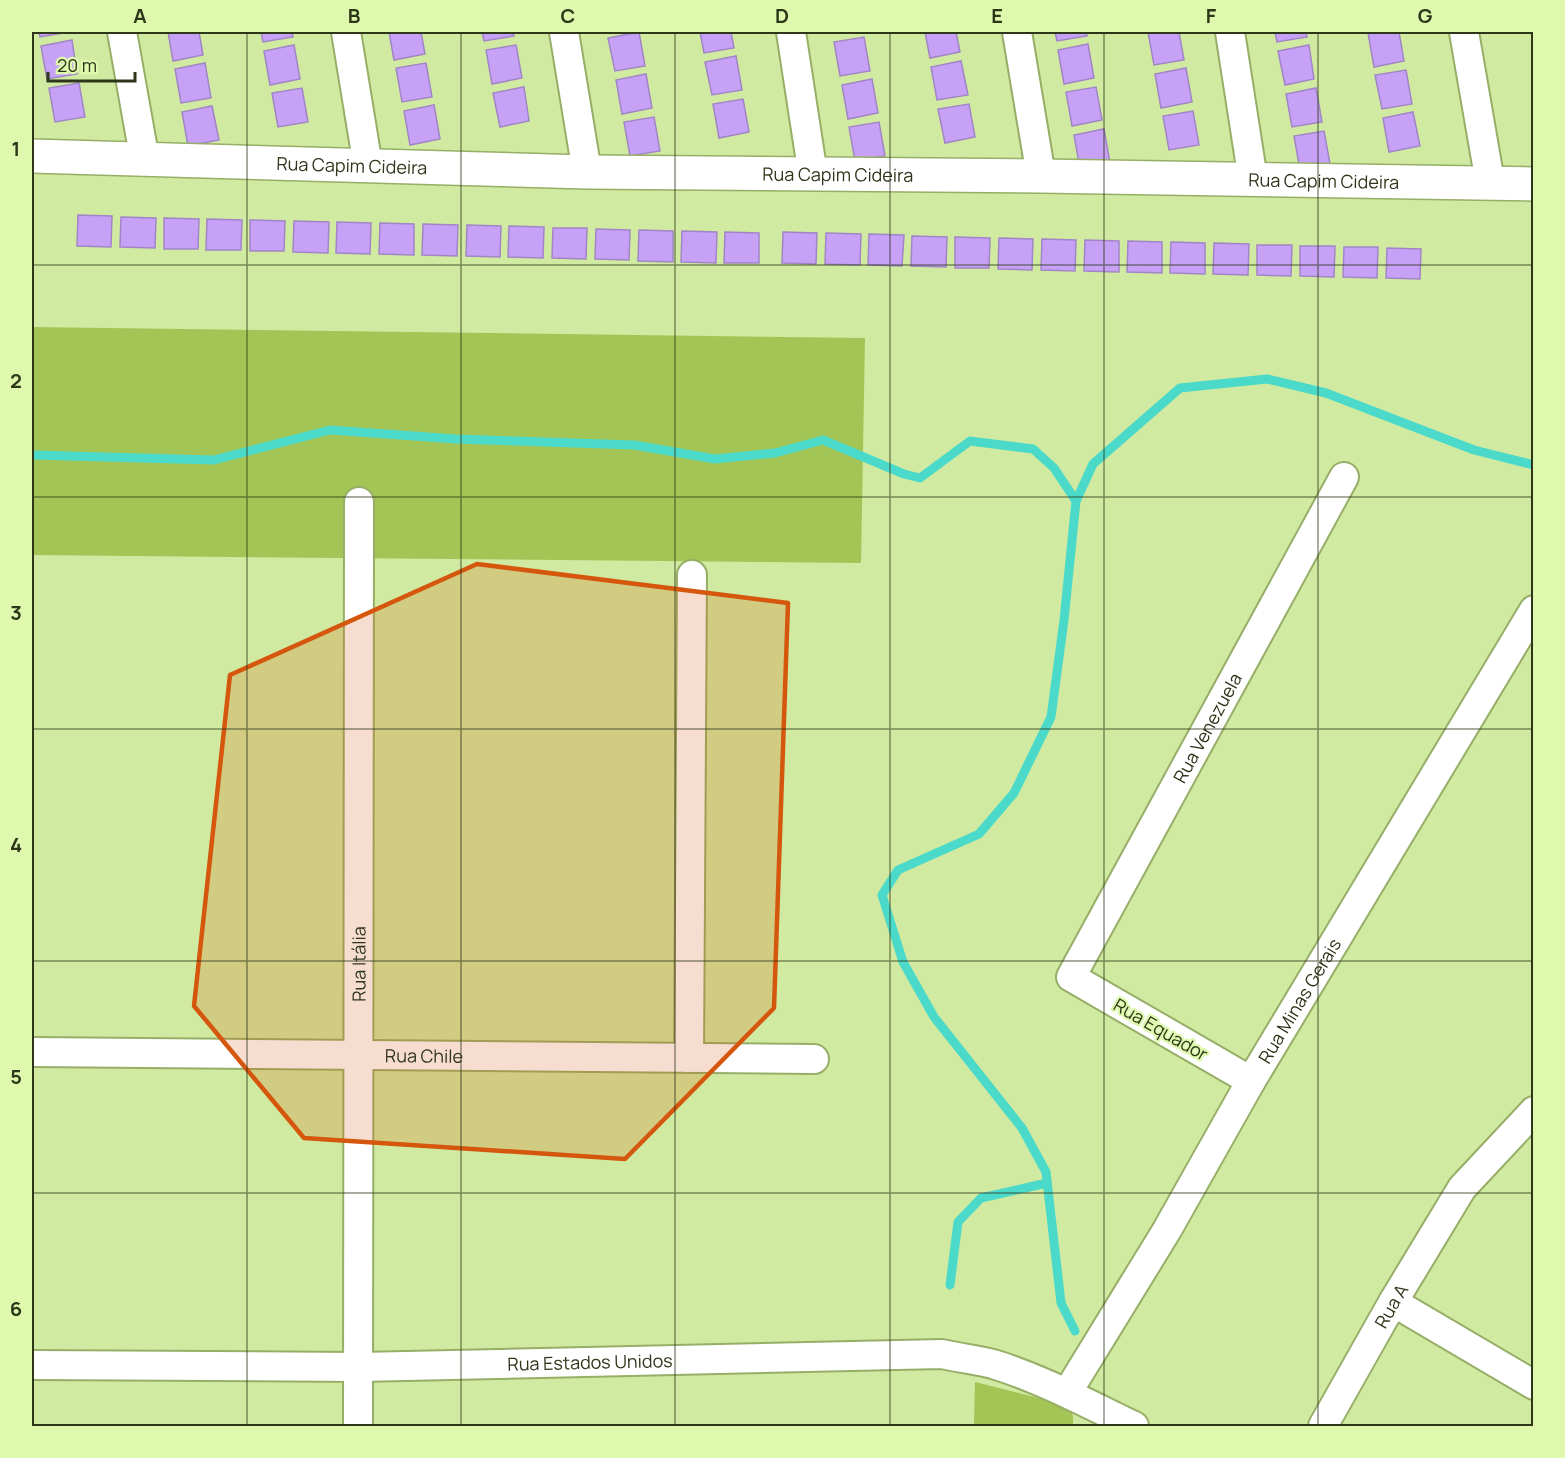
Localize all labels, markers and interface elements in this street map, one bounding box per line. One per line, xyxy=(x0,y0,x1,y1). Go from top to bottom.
text: A xyxy=(133,2,147,29)
text: B xyxy=(348,2,361,29)
text: C xyxy=(561,2,575,29)
text: D xyxy=(775,2,789,29)
text: E xyxy=(991,2,1003,29)
text: F xyxy=(1206,2,1217,29)
text: G xyxy=(1418,2,1433,29)
scale bar xyxy=(48,45,135,83)
text: 20 m xyxy=(57,53,97,77)
text: 1 xyxy=(12,135,20,162)
street label: Rua Capim Cideira xyxy=(276,151,428,179)
street label: Rua Capim Cideira xyxy=(762,162,913,187)
street label: Rua Capim Cideira xyxy=(1248,167,1399,194)
text: 2 xyxy=(10,367,22,394)
text: 3 xyxy=(10,599,22,626)
street label: Rua Venezuela xyxy=(1167,668,1247,787)
text: 4 xyxy=(10,831,22,858)
street label: Rua Itália xyxy=(346,926,371,1002)
street label: Rua Minas Gerais xyxy=(1252,934,1346,1068)
street label: Rua Equador xyxy=(1110,992,1213,1066)
street label: Rua Chile xyxy=(385,1043,463,1068)
text: 5 xyxy=(10,1063,22,1090)
street label: Rua A xyxy=(1369,1279,1413,1332)
text: 6 xyxy=(10,1295,22,1322)
street label: Rua Estados Unidos xyxy=(507,1348,673,1376)

